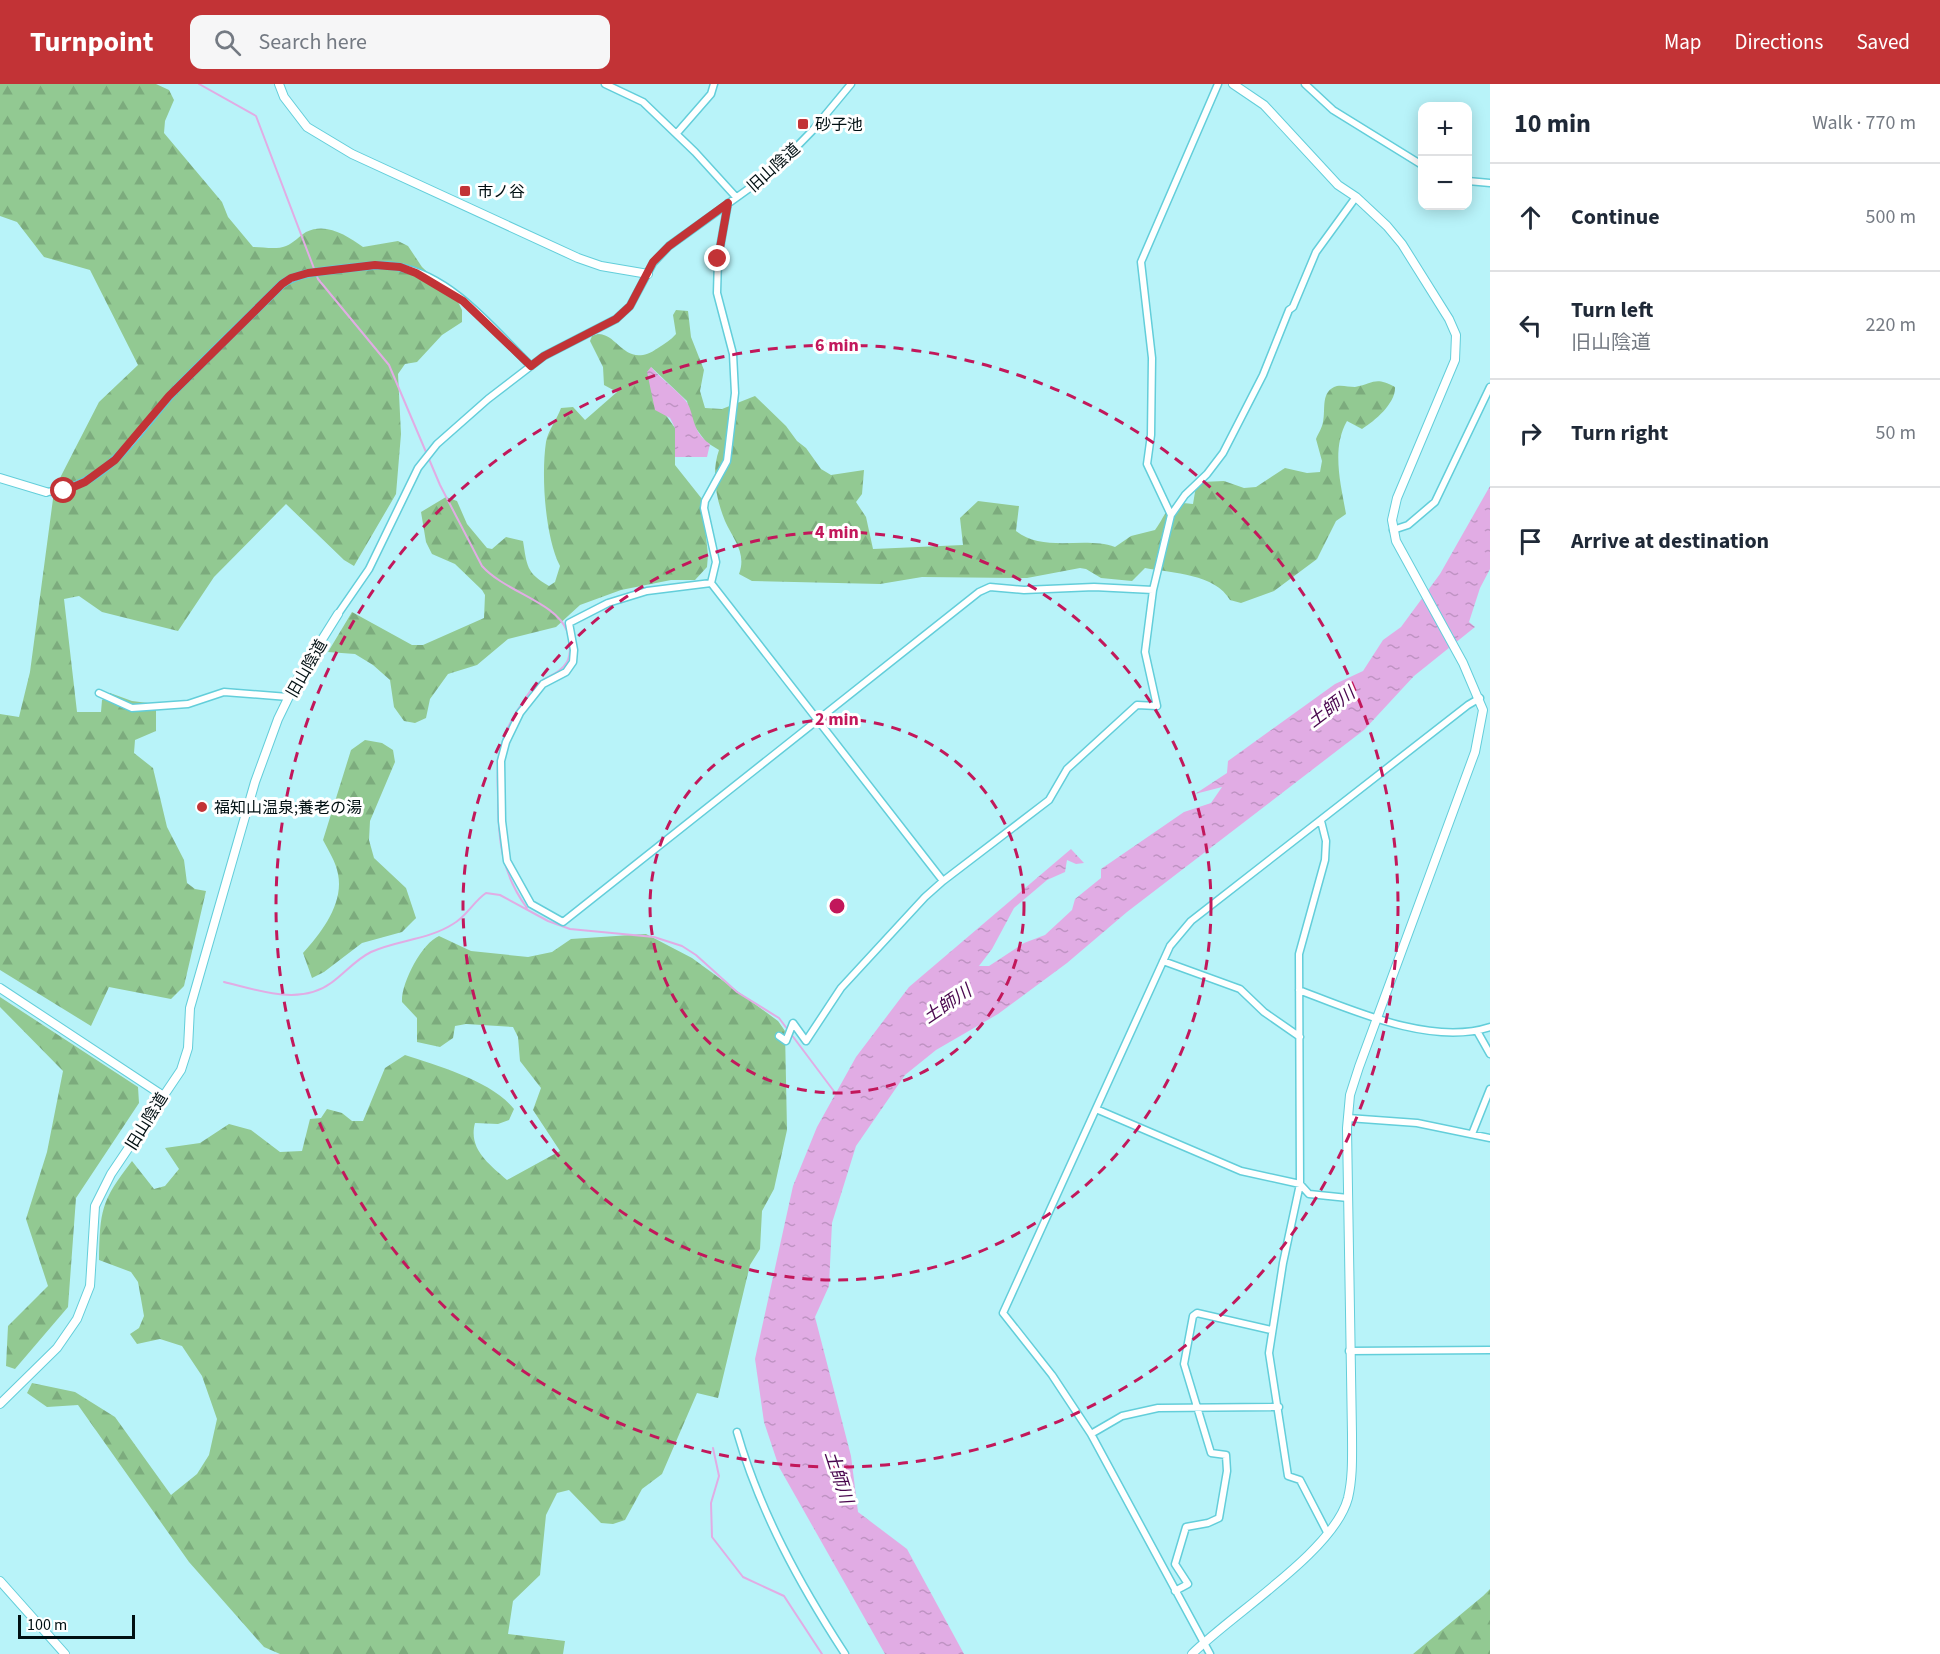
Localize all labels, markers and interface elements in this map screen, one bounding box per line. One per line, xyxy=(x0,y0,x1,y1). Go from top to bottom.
search box xyxy=(190,15,610,69)
text: Turnpoint xyxy=(30,22,154,62)
icon: search xyxy=(211,26,244,59)
text: Search here xyxy=(259,26,367,58)
text: Map xyxy=(1664,27,1702,57)
text: Directions xyxy=(1735,27,1823,57)
text: Saved xyxy=(1856,27,1910,57)
map controls xyxy=(1418,102,1472,210)
button: + xyxy=(1418,102,1472,156)
text: 10 min xyxy=(1514,105,1591,142)
text: Walk · 770 m xyxy=(1812,109,1916,137)
place label: 砂子池 xyxy=(815,114,863,136)
marker: 砂子池 xyxy=(796,117,810,131)
street label: 旧山陰道 xyxy=(743,138,805,197)
button: − xyxy=(1418,156,1472,210)
place label: 市ノ谷 xyxy=(477,181,525,203)
marker: 市ノ谷 xyxy=(458,184,472,198)
icon: ahead xyxy=(1514,201,1547,234)
text: Continue xyxy=(1571,201,1660,233)
text: 500 m xyxy=(1866,203,1916,231)
route end xyxy=(704,245,730,271)
text: Turn left xyxy=(1571,294,1653,326)
icon: left xyxy=(1514,309,1547,342)
text: 220 m xyxy=(1866,311,1916,339)
text: 旧山陰道 xyxy=(1571,329,1651,357)
text: 6 min xyxy=(815,333,859,358)
icon: right xyxy=(1514,417,1547,450)
text: Turn right xyxy=(1571,417,1668,449)
text: 50 m xyxy=(1876,419,1916,447)
route start xyxy=(50,477,76,503)
text: 4 min xyxy=(815,520,859,545)
icon: arrive xyxy=(1514,525,1547,558)
text: Arrive at destination xyxy=(1571,525,1769,557)
street label: 旧山陰道 xyxy=(281,635,332,702)
water label: 土師川 xyxy=(1302,680,1362,734)
text: 2 min xyxy=(815,707,859,732)
place label: 福知山温泉;養老の湯 xyxy=(214,797,362,819)
marker: 福知山温泉;養老の湯 xyxy=(195,800,209,814)
centre of rings xyxy=(827,896,847,916)
water label: 土師川 xyxy=(918,978,978,1030)
street label: 旧山陰道 xyxy=(121,1089,173,1155)
water label: 土師川 xyxy=(818,1448,859,1509)
scale bar xyxy=(18,1612,135,1640)
text: 100 m xyxy=(27,1614,67,1636)

